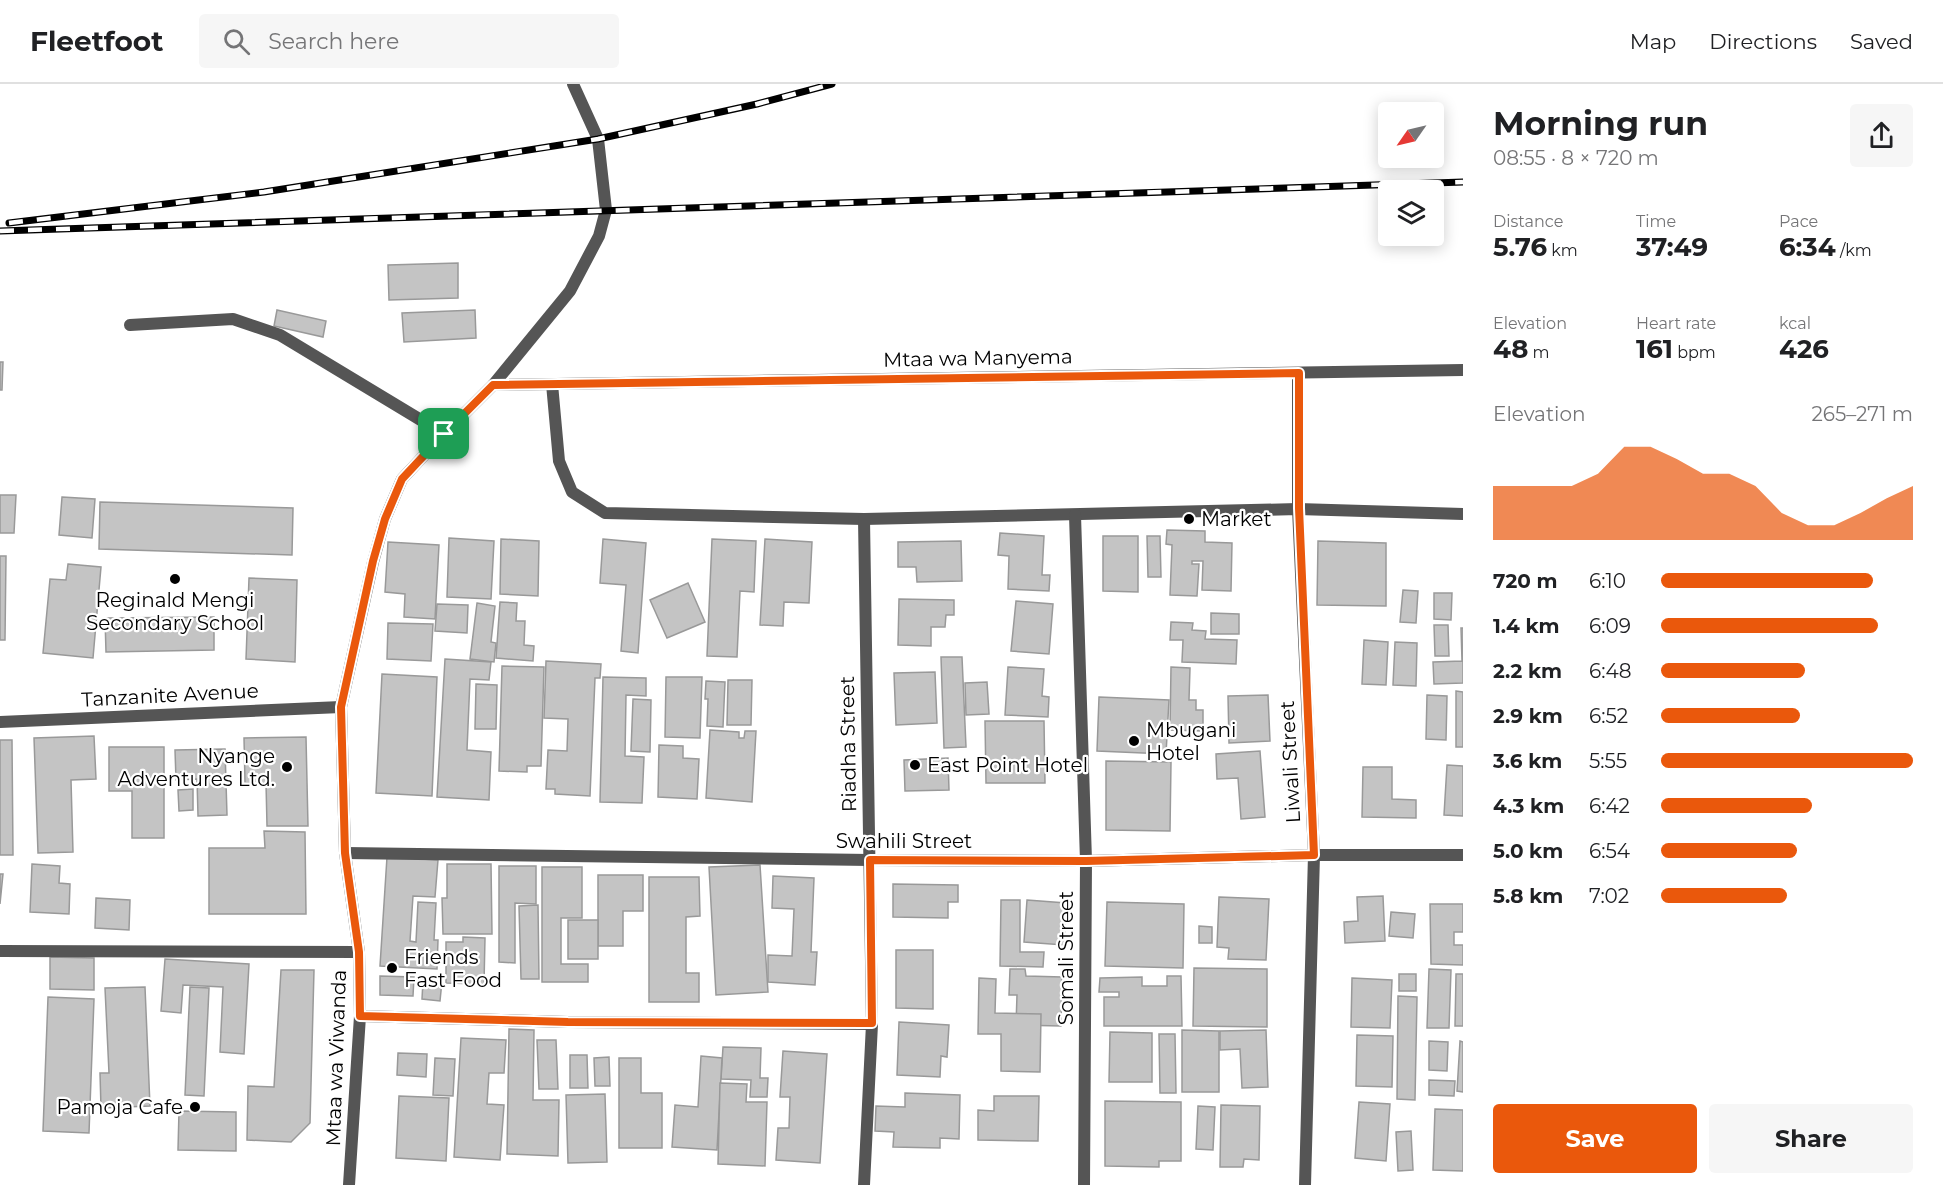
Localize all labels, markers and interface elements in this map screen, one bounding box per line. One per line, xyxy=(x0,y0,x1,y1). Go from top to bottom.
search box xyxy=(199,14,619,68)
text: Fleetfoot xyxy=(30,24,163,58)
icon: search xyxy=(220,25,253,58)
text: Search here xyxy=(268,28,399,55)
text: Map xyxy=(1630,29,1676,54)
text: Directions xyxy=(1709,29,1817,54)
text: Saved xyxy=(1850,29,1913,54)
north arrow xyxy=(1378,102,1444,168)
map controls xyxy=(1378,102,1444,246)
text: Morning run xyxy=(1493,103,1708,143)
button: share xyxy=(1850,104,1913,167)
text: 08:55 · 8 × 720 m xyxy=(1493,146,1659,170)
button: layers xyxy=(1378,180,1444,246)
text: Distance xyxy=(1493,212,1563,231)
text: Time xyxy=(1636,212,1676,231)
text: Pace xyxy=(1779,212,1818,231)
text: 5.76 xyxy=(1493,231,1547,263)
text: 37:49 xyxy=(1636,231,1708,263)
text: 6:34 xyxy=(1779,231,1836,263)
text: km xyxy=(1547,241,1578,260)
text: /km xyxy=(1836,241,1872,260)
text: Elevation xyxy=(1493,314,1567,333)
text: Heart rate xyxy=(1636,314,1716,333)
text: kcal xyxy=(1779,314,1811,333)
text: 48 xyxy=(1493,333,1528,365)
text: 161 xyxy=(1636,333,1673,365)
text: 426 xyxy=(1779,333,1829,365)
text: m xyxy=(1528,343,1550,362)
text: bpm xyxy=(1673,343,1716,362)
street label: Mtaa wa Manyema xyxy=(883,344,1073,372)
text: Elevation xyxy=(1493,402,1585,426)
text: 265–271 m xyxy=(1811,402,1913,426)
pin xyxy=(418,408,469,459)
icon: arrive xyxy=(427,417,460,450)
place label: Market xyxy=(1201,507,1272,531)
marker: Market xyxy=(1182,512,1196,526)
text: 720 m xyxy=(1493,569,1557,593)
text: 6:10 xyxy=(1589,569,1626,593)
marker: Reginald Mengi Secondary School xyxy=(168,572,182,586)
place label: Reginald Mengi Secondary School xyxy=(86,588,264,635)
text: 1.4 km xyxy=(1493,614,1560,638)
text: 6:09 xyxy=(1589,614,1631,638)
text: 2.2 km xyxy=(1493,659,1562,683)
text: 6:48 xyxy=(1589,659,1632,683)
street label: Riadha Street xyxy=(835,676,861,812)
street label: Tanzanite Avenue xyxy=(81,678,259,712)
street label: Liwali Street xyxy=(1275,700,1305,824)
text: 2.9 km xyxy=(1493,704,1563,728)
text: 6:52 xyxy=(1589,704,1628,728)
place label: Mbugani Hotel xyxy=(1146,718,1237,765)
marker: Mbugani Hotel xyxy=(1127,734,1141,748)
place label: Nyange Adventures Ltd. xyxy=(117,744,275,791)
text: 3.6 km xyxy=(1493,749,1562,773)
text: 5:55 xyxy=(1589,749,1627,773)
place label: East Point Hotel xyxy=(927,753,1088,777)
marker: East Point Hotel xyxy=(908,758,922,772)
marker: Nyange Adventures Ltd. xyxy=(280,760,294,774)
text: 4.3 km xyxy=(1493,794,1564,818)
text: 6:42 xyxy=(1589,794,1630,818)
street label: Swahili Street xyxy=(836,829,972,853)
text: 5.0 km xyxy=(1493,839,1563,863)
text: 6:54 xyxy=(1589,839,1630,863)
text: 5.8 km xyxy=(1493,884,1563,908)
text: 7:02 xyxy=(1589,884,1629,908)
street label: Somali Street xyxy=(1054,891,1078,1025)
place label: Friends Fast Food xyxy=(404,945,502,992)
marker: Friends Fast Food xyxy=(385,961,399,975)
street label: Mtaa wa Viwanda xyxy=(321,969,351,1147)
place label: Pamoja Cafe xyxy=(56,1095,183,1119)
marker: Pamoja Cafe xyxy=(188,1100,202,1114)
button: Save xyxy=(1493,1104,1697,1173)
button: Share xyxy=(1709,1104,1913,1173)

